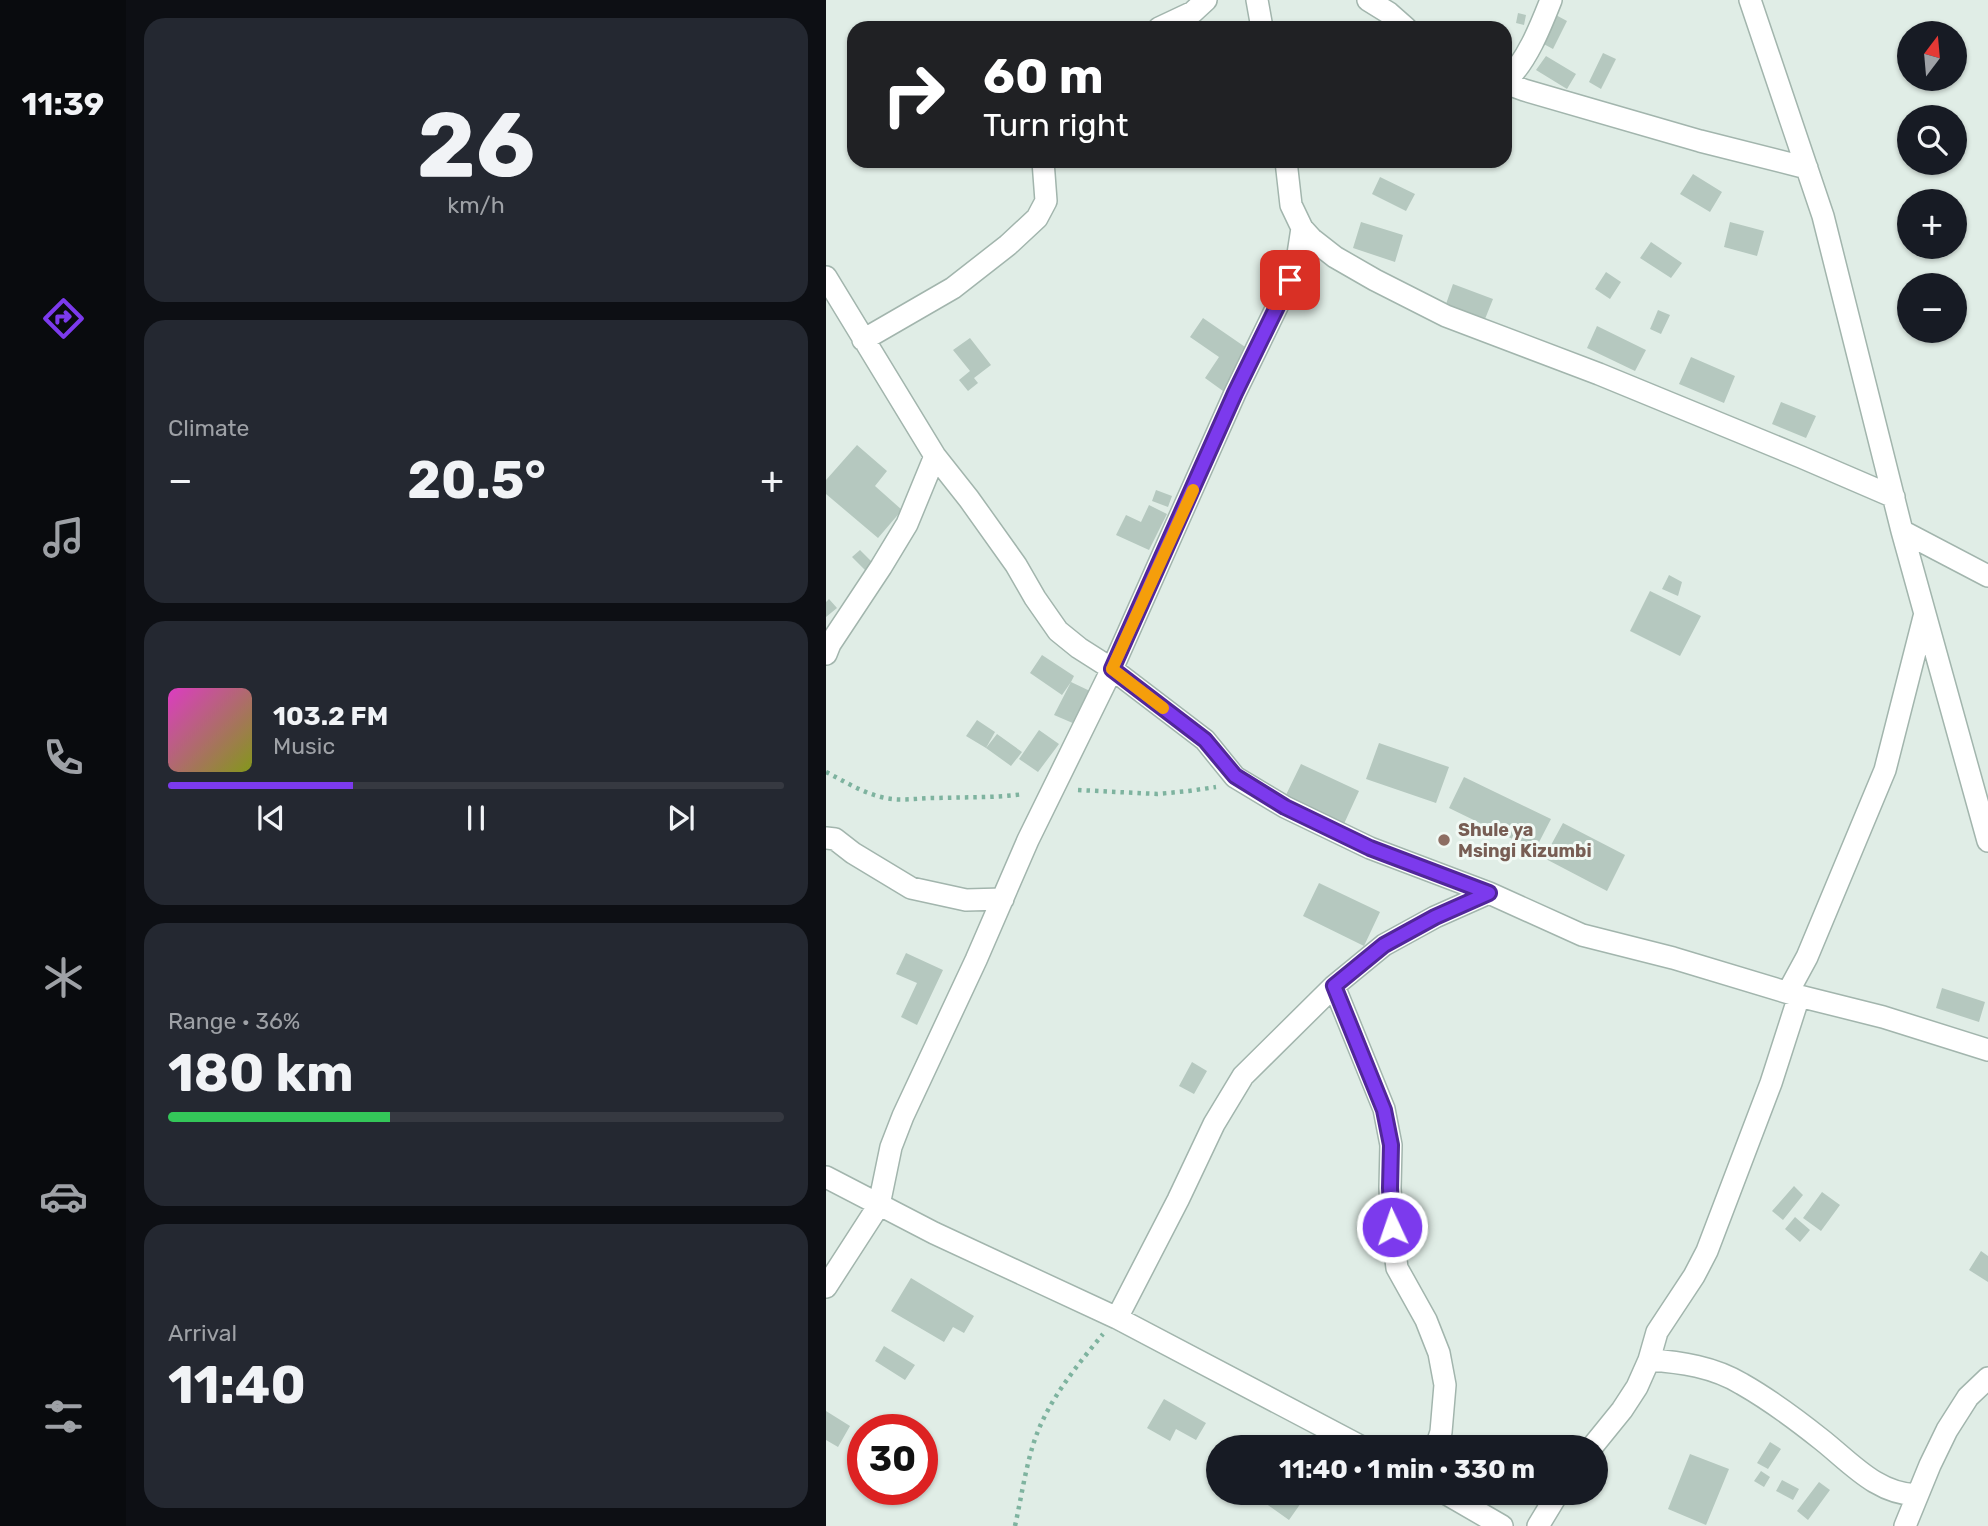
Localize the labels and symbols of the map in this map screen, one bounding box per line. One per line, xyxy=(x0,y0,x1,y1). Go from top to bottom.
north arrow xyxy=(1897,21,1967,91)
pin xyxy=(1260,250,1320,310)
place label: Shule ya Msingi Kizumbi xyxy=(1458,819,1592,862)
marker: Shule ya Msingi Kizumbi xyxy=(1436,832,1452,848)
position arrow xyxy=(1355,1190,1429,1264)
speed limit sign: 30 xyxy=(847,1414,938,1505)

